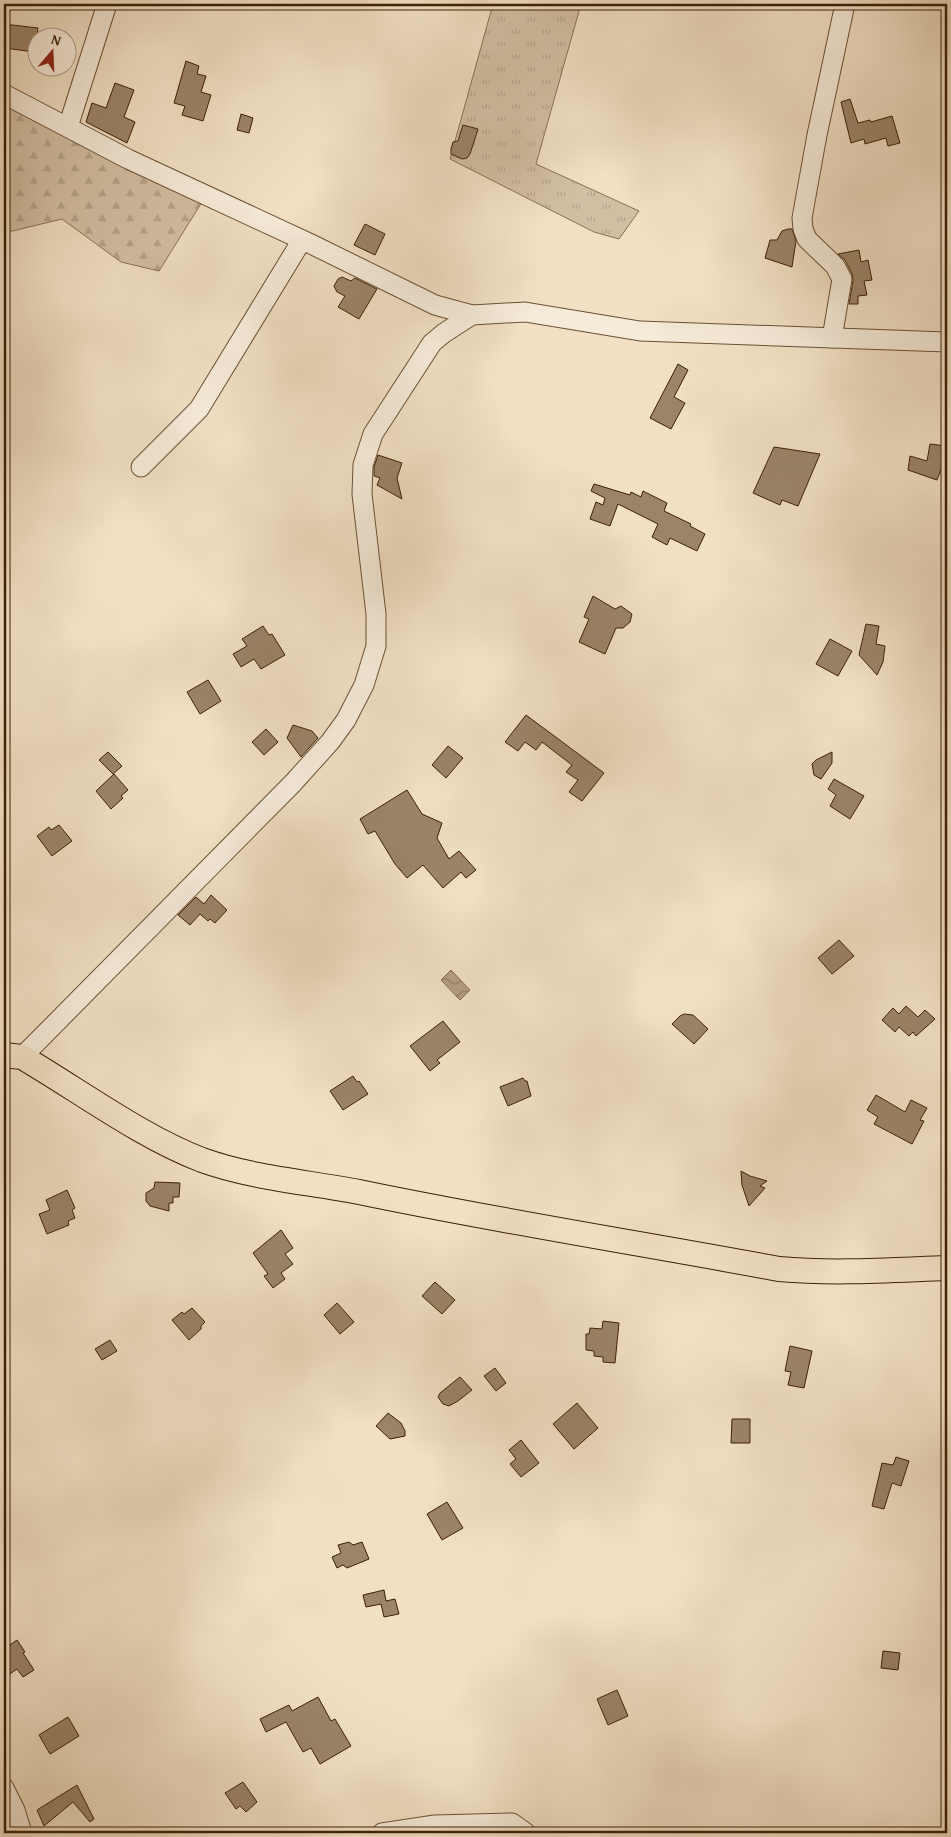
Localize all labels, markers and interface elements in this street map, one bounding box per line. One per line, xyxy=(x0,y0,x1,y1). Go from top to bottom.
north arrow xyxy=(28,28,78,78)
text: N xyxy=(49,29,65,51)

